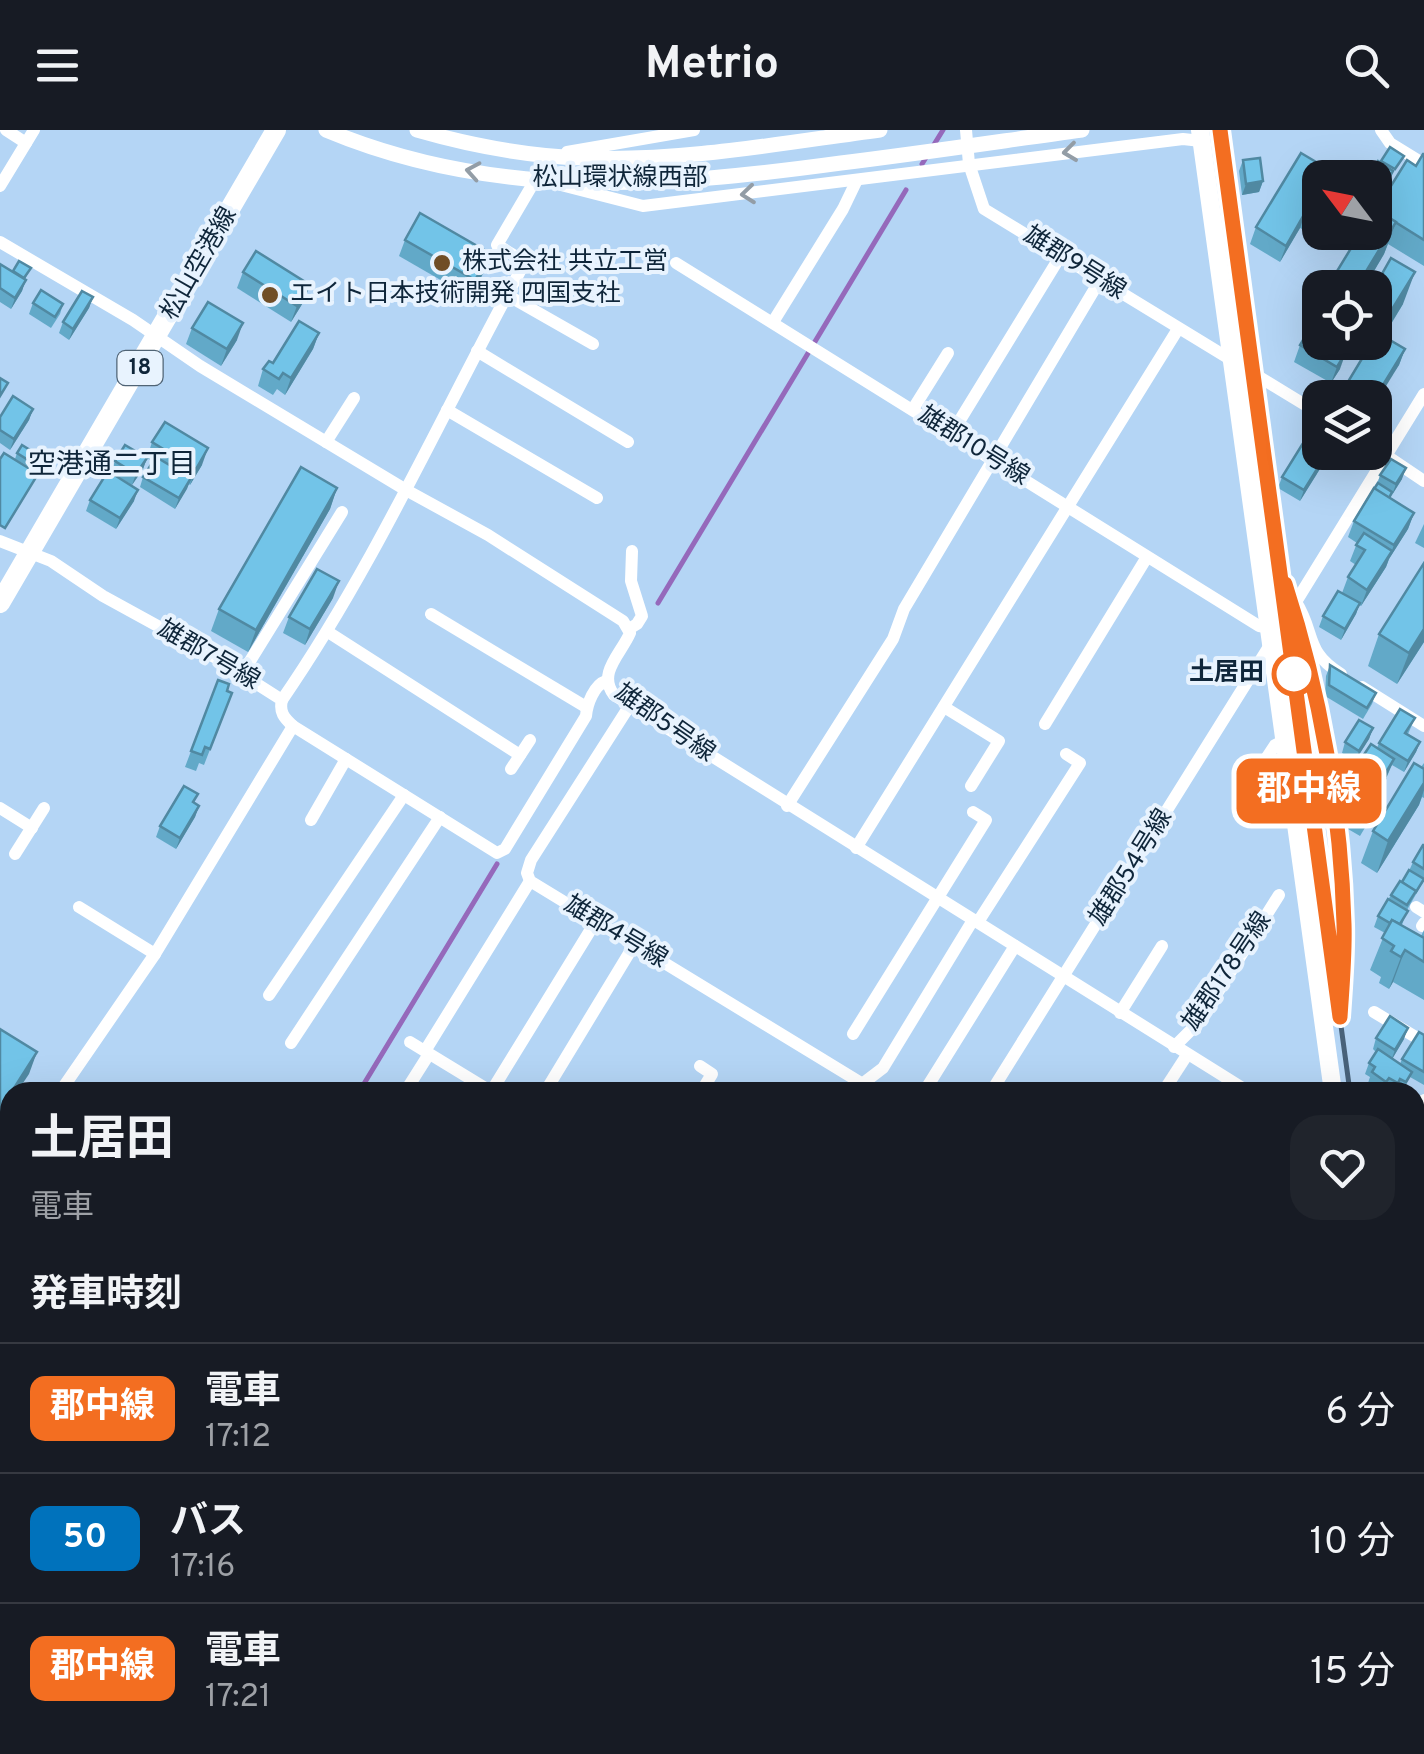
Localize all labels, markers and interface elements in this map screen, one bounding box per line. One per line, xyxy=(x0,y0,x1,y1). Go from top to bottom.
text: Metrio xyxy=(645,37,779,94)
icon: menu xyxy=(30,38,85,93)
icon: search xyxy=(1339,38,1394,93)
one-way arrow xyxy=(1061,141,1077,162)
north arrow xyxy=(1302,160,1392,250)
map controls xyxy=(1302,160,1392,470)
one-way arrow xyxy=(465,161,482,182)
street label: 松山環状線西部 xyxy=(532,163,708,195)
one-way arrow xyxy=(739,183,755,204)
street label: 松山空港線 xyxy=(155,202,245,326)
street label: 雄郡9号線 xyxy=(1017,220,1131,308)
place label: 株式会社 共立工営 xyxy=(462,247,668,279)
marker: 株式会社 共立工営 xyxy=(431,252,453,274)
button: locate xyxy=(1302,270,1392,360)
place label: エイト日本技術開発 四国支社 xyxy=(290,279,621,311)
marker: エイト日本技術開発 四国支社 xyxy=(259,284,281,306)
road number: 18 xyxy=(118,351,162,385)
button: layers xyxy=(1302,380,1392,470)
street label: 雄郡10号線 xyxy=(911,400,1035,494)
district label: 空港通二丁目 xyxy=(28,448,196,484)
street label: 雄郡7号線 xyxy=(151,614,265,698)
marker: 土居田 xyxy=(1273,653,1315,695)
place label: 土居田 xyxy=(1189,658,1264,690)
street label: 雄郡5号線 xyxy=(608,678,720,770)
line badge: 郡中線 xyxy=(1252,758,1366,824)
text: 郡中線 xyxy=(1256,769,1362,813)
street label: 雄郡54号線 xyxy=(1084,804,1180,932)
street label: 雄郡4号線 xyxy=(557,890,673,976)
street label: 雄郡178号線 xyxy=(1176,906,1280,1038)
text: 土居田 xyxy=(30,1112,174,1172)
button: heart xyxy=(1290,1115,1395,1220)
text: 電車 xyxy=(30,1189,94,1229)
text: 発車時刻 xyxy=(30,1272,182,1321)
text: 電車 xyxy=(205,1369,281,1418)
text: 郡中線 xyxy=(50,1386,155,1430)
text: 6 分 xyxy=(1325,1389,1395,1438)
text: 17:12 xyxy=(205,1418,271,1458)
text: バス xyxy=(170,1499,246,1548)
text: 50 xyxy=(63,1516,107,1560)
text: 10 分 xyxy=(1309,1519,1395,1568)
text: 17:16 xyxy=(170,1548,235,1588)
text: 電車 xyxy=(205,1629,281,1678)
text: 郡中線 xyxy=(50,1646,155,1690)
text: 15 分 xyxy=(1310,1649,1395,1698)
text: 17:21 xyxy=(205,1678,271,1718)

